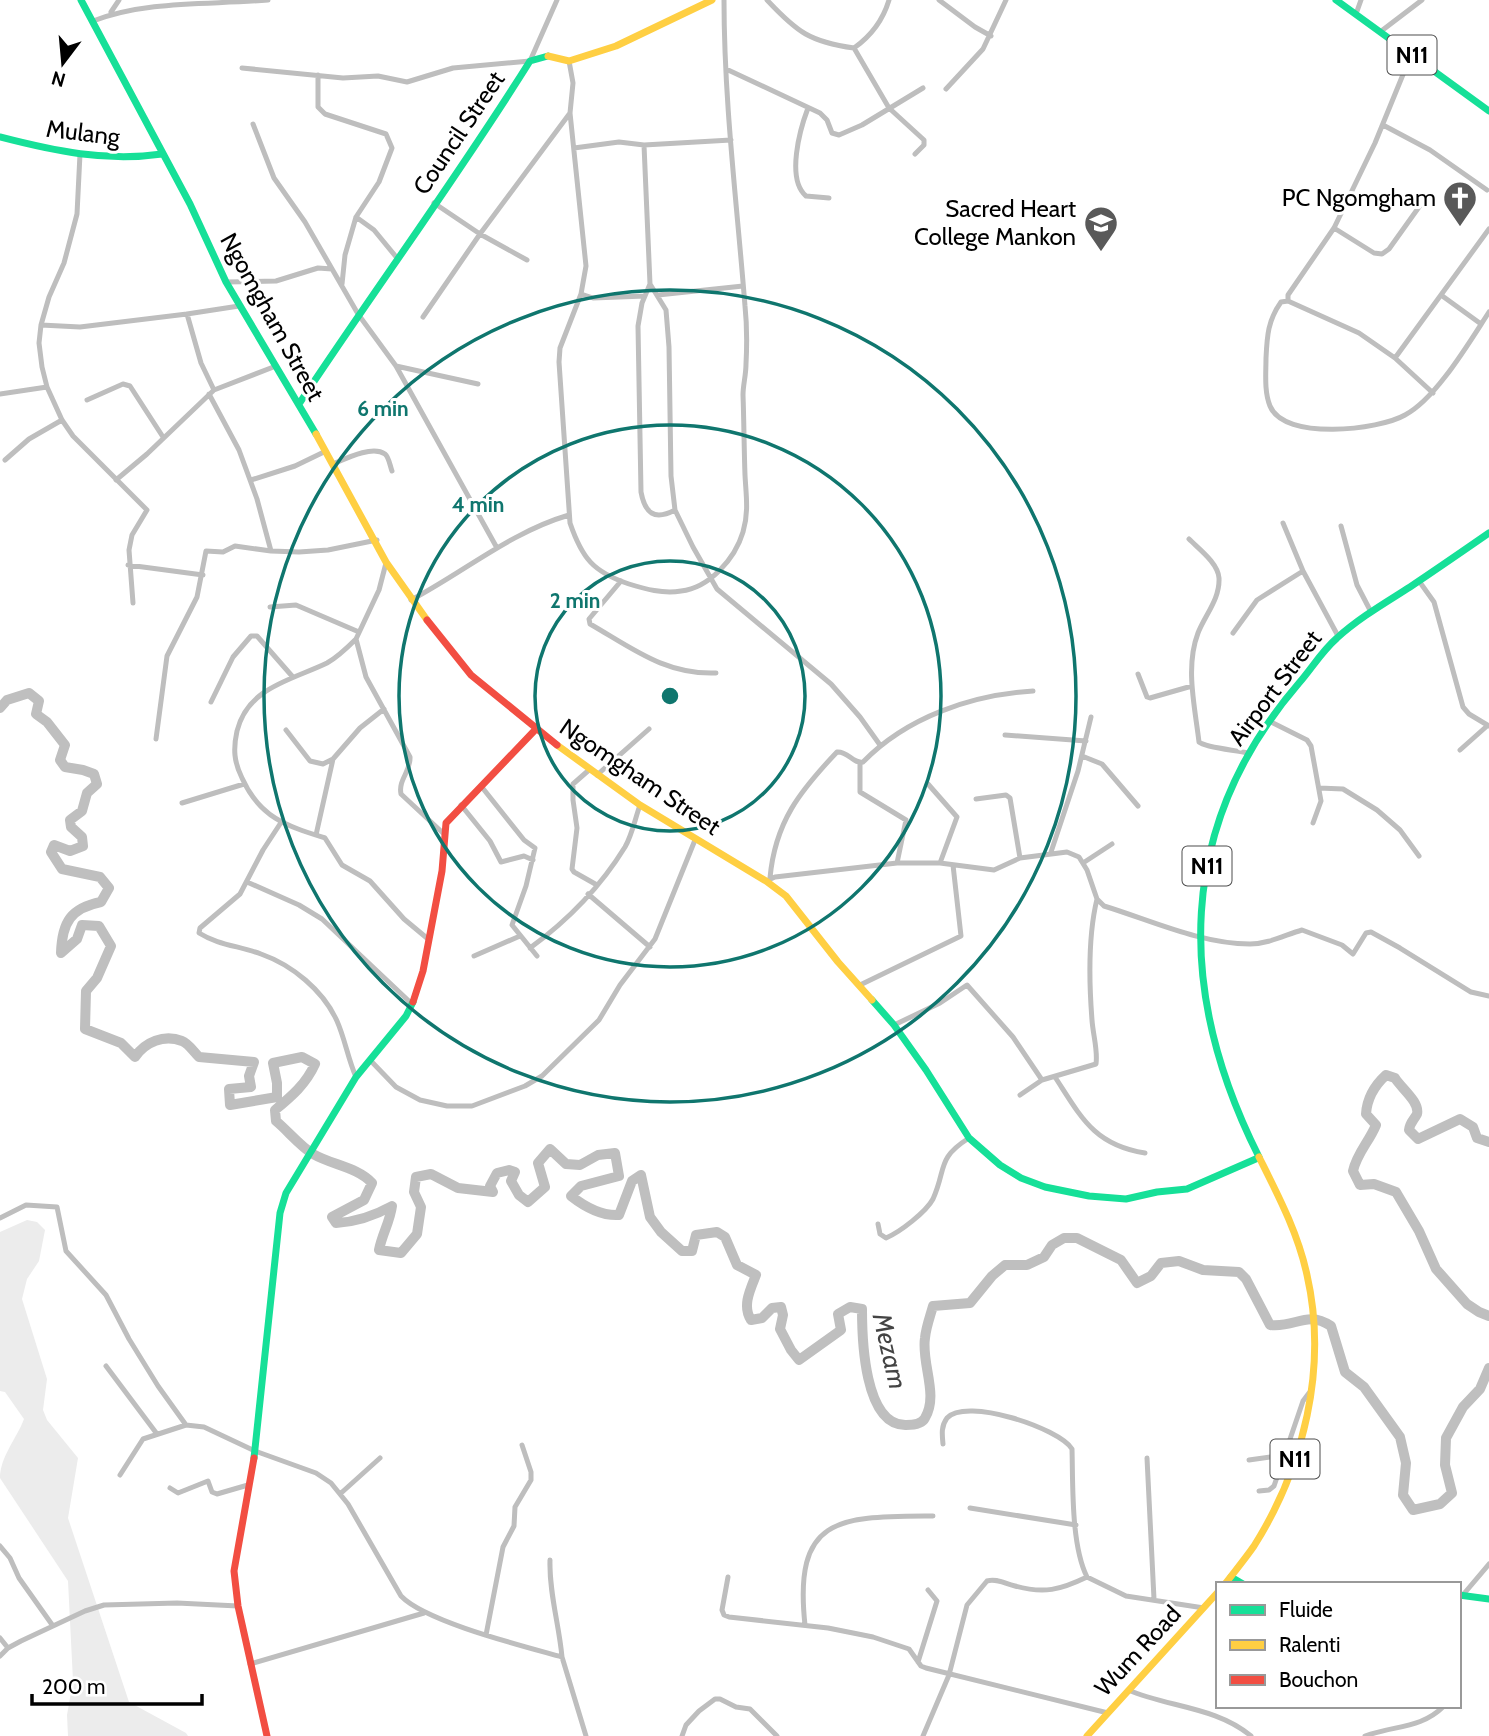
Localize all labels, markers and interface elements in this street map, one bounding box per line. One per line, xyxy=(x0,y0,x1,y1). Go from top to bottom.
north arrow xyxy=(28,28,98,98)
road number: N11 xyxy=(1388,36,1436,74)
text: N xyxy=(49,66,68,92)
street label: Council Street xyxy=(407,66,510,200)
street label: Mulang xyxy=(44,114,123,152)
church icon: PC Ngomgham xyxy=(1441,179,1479,228)
place label: PC Ngomgham xyxy=(1282,183,1436,212)
place label: Sacred Heart College Mankon xyxy=(914,194,1076,251)
school or university icon: Sacred Heart College Mankon xyxy=(1082,204,1120,253)
street label: Ngomgham Street xyxy=(214,228,331,406)
text: 6 min xyxy=(357,396,409,421)
text: 4 min xyxy=(452,492,504,517)
text: 2 min xyxy=(550,588,600,613)
street label: Airport Street xyxy=(1222,624,1327,751)
centre of rings xyxy=(658,684,682,708)
street label: Ngomgham Street xyxy=(555,712,726,841)
road number: N11 xyxy=(1182,846,1232,886)
water label: Mezam xyxy=(865,1309,914,1392)
road number: N11 xyxy=(1270,1440,1320,1478)
legend xyxy=(1216,1582,1461,1708)
text: Fluide xyxy=(1279,1597,1333,1622)
street label: Wum Road xyxy=(1088,1599,1187,1702)
text: Ralenti xyxy=(1279,1632,1340,1657)
scale bar xyxy=(32,1662,201,1706)
text: Bouchon xyxy=(1279,1667,1358,1692)
text: 200 m xyxy=(42,1674,105,1699)

